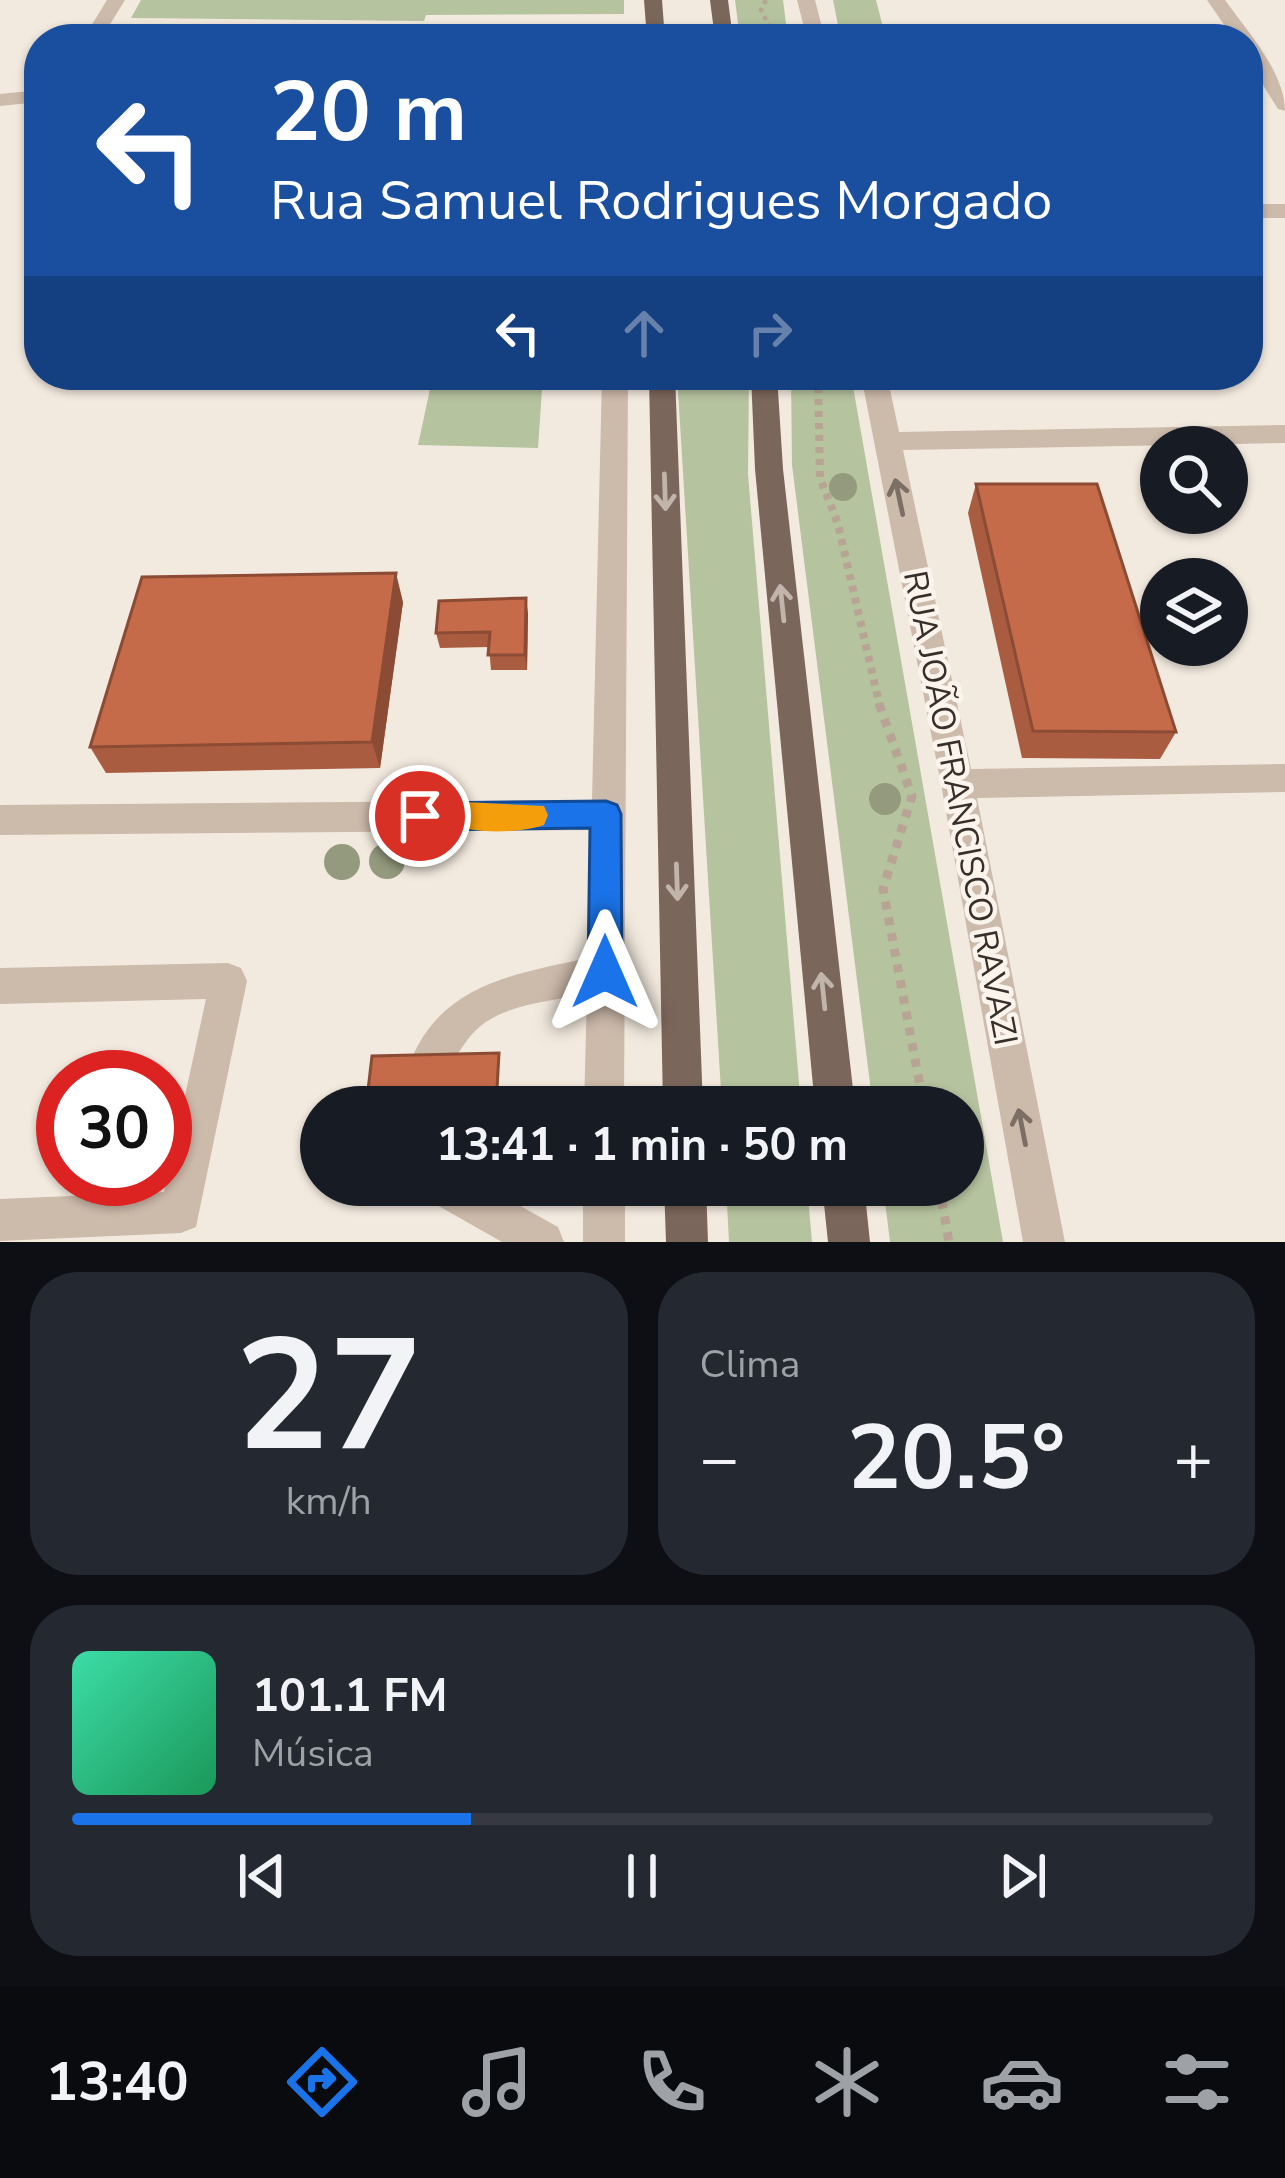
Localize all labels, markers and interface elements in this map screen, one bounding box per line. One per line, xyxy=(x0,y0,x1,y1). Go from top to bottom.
text: 20 m xyxy=(270,55,467,170)
icon: left xyxy=(72,72,228,228)
text: Rua Samuel Rodrigues Morgado xyxy=(270,164,1052,238)
icon: left xyxy=(485,300,551,366)
icon: ahead xyxy=(611,300,677,366)
icon: right xyxy=(737,300,803,366)
map controls xyxy=(1140,426,1248,666)
button: search xyxy=(1140,426,1248,534)
one-way arrow xyxy=(654,472,677,511)
one-way arrow xyxy=(886,479,909,517)
button: layers xyxy=(1140,558,1248,666)
street label: RUA JOÃO FRANCISCO RAVAZI xyxy=(892,567,1028,1049)
one-way arrow xyxy=(771,584,793,623)
pin xyxy=(369,765,471,867)
icon: arrive xyxy=(387,783,453,849)
one-way arrow xyxy=(665,862,688,901)
position arrow xyxy=(542,909,668,1035)
one-way arrow xyxy=(811,972,834,1011)
speed limit sign: 30 xyxy=(36,1050,192,1206)
one-way arrow xyxy=(1010,1108,1032,1147)
text: 13:41 · 1 min · 50 m xyxy=(436,1115,848,1176)
text: 27 xyxy=(235,1290,422,1503)
text: Clima xyxy=(700,1338,800,1391)
text: 20.5° xyxy=(847,1397,1065,1520)
text: − xyxy=(700,1414,739,1504)
text: + xyxy=(1173,1414,1213,1504)
text: km/h xyxy=(286,1475,372,1528)
text: 101.1 FM xyxy=(252,1666,448,1727)
text: Música xyxy=(252,1727,374,1780)
icon: previous xyxy=(229,1843,295,1909)
icon: pause xyxy=(609,1843,675,1909)
icon: next xyxy=(990,1843,1056,1909)
icon: directions xyxy=(280,2040,364,2124)
icon: music xyxy=(455,2040,539,2124)
icon: phone xyxy=(630,2040,714,2124)
icon: climate xyxy=(805,2040,889,2124)
icon: car xyxy=(980,2040,1064,2124)
icon: filters xyxy=(1155,2040,1239,2124)
text: 13:40 xyxy=(46,2045,189,2119)

